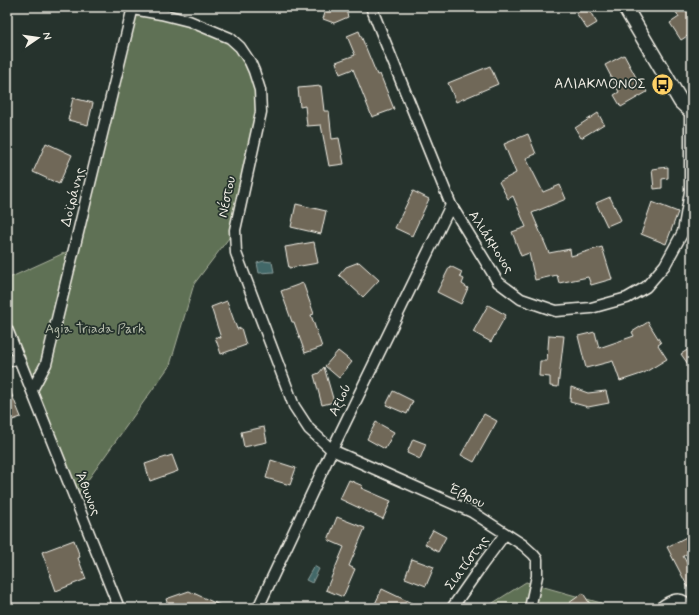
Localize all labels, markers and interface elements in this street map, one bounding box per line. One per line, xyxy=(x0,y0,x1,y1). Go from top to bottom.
north arrow xyxy=(18,18,58,58)
text: N xyxy=(39,31,54,41)
bus stop icon: ΑΛΙΑΚΜΟΝΟΣ xyxy=(649,71,675,97)
place label: ΑΛΙΑΚΜΟΝΟΣ xyxy=(554,75,646,93)
street label: Δοϊράνης xyxy=(57,166,89,228)
street label: Νέστου xyxy=(213,174,240,219)
street label: Αλιάκμονος xyxy=(464,207,518,277)
park label: Agia Triada Park xyxy=(45,320,145,338)
street label: Αξιού xyxy=(324,381,356,419)
street label: Άθωνος xyxy=(71,470,105,518)
street label: Έβρου xyxy=(446,480,488,512)
street label: Σιατίστης xyxy=(441,532,493,594)

